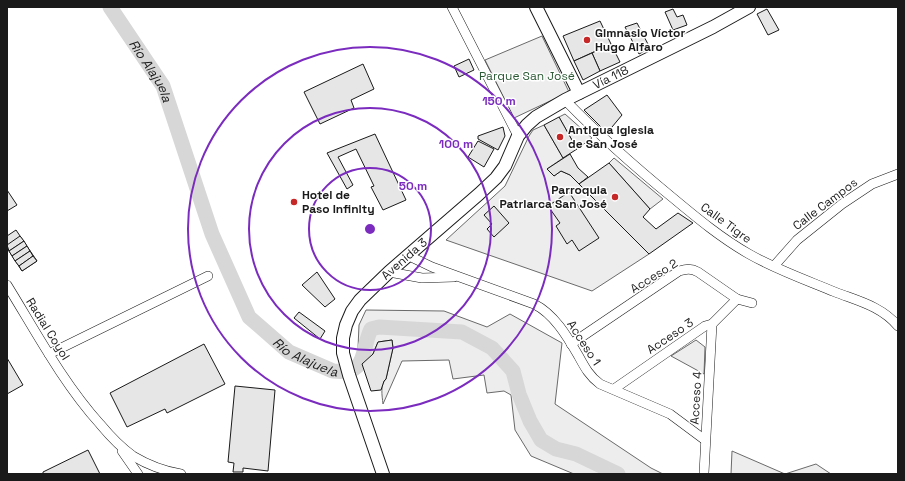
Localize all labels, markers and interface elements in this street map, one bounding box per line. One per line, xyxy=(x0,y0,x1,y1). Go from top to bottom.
place label: Gimnasio Víctor Hugo Alfaro xyxy=(595,25,685,55)
marker: Gimnasio Víctor Hugo Alfaro xyxy=(582,35,592,45)
water label: Río Alajuela xyxy=(125,36,176,105)
street label: Vía 118 xyxy=(590,62,631,93)
park label: Parque San José xyxy=(479,68,575,84)
text: 150 m xyxy=(482,93,516,109)
place label: Antigua Iglesia de San José xyxy=(568,122,654,152)
marker: Antigua Iglesia de San José xyxy=(555,132,565,142)
text: 100 m xyxy=(439,136,473,152)
street label: Calle Campos xyxy=(789,174,861,234)
text: 50 m xyxy=(399,178,427,194)
place label: Parroquia Patriarca San José xyxy=(499,182,607,212)
place label: Hotel de Paso Infinity xyxy=(302,187,375,217)
marker: Parroquia Patriarca San José xyxy=(610,192,620,202)
marker: Hotel de Paso Infinity xyxy=(289,197,299,207)
street label: Calle Tigre xyxy=(697,199,755,247)
centre of rings xyxy=(363,222,377,236)
street label: Avenida 3 xyxy=(378,234,431,283)
street label: Acceso 2 xyxy=(627,255,681,297)
street label: Radial Coyol xyxy=(22,295,74,363)
street label: Acceso 3 xyxy=(644,315,696,357)
street label: Acceso 1 xyxy=(563,317,605,369)
water label: Río Alajuela xyxy=(269,334,339,380)
street label: Acceso 4 xyxy=(687,370,705,425)

